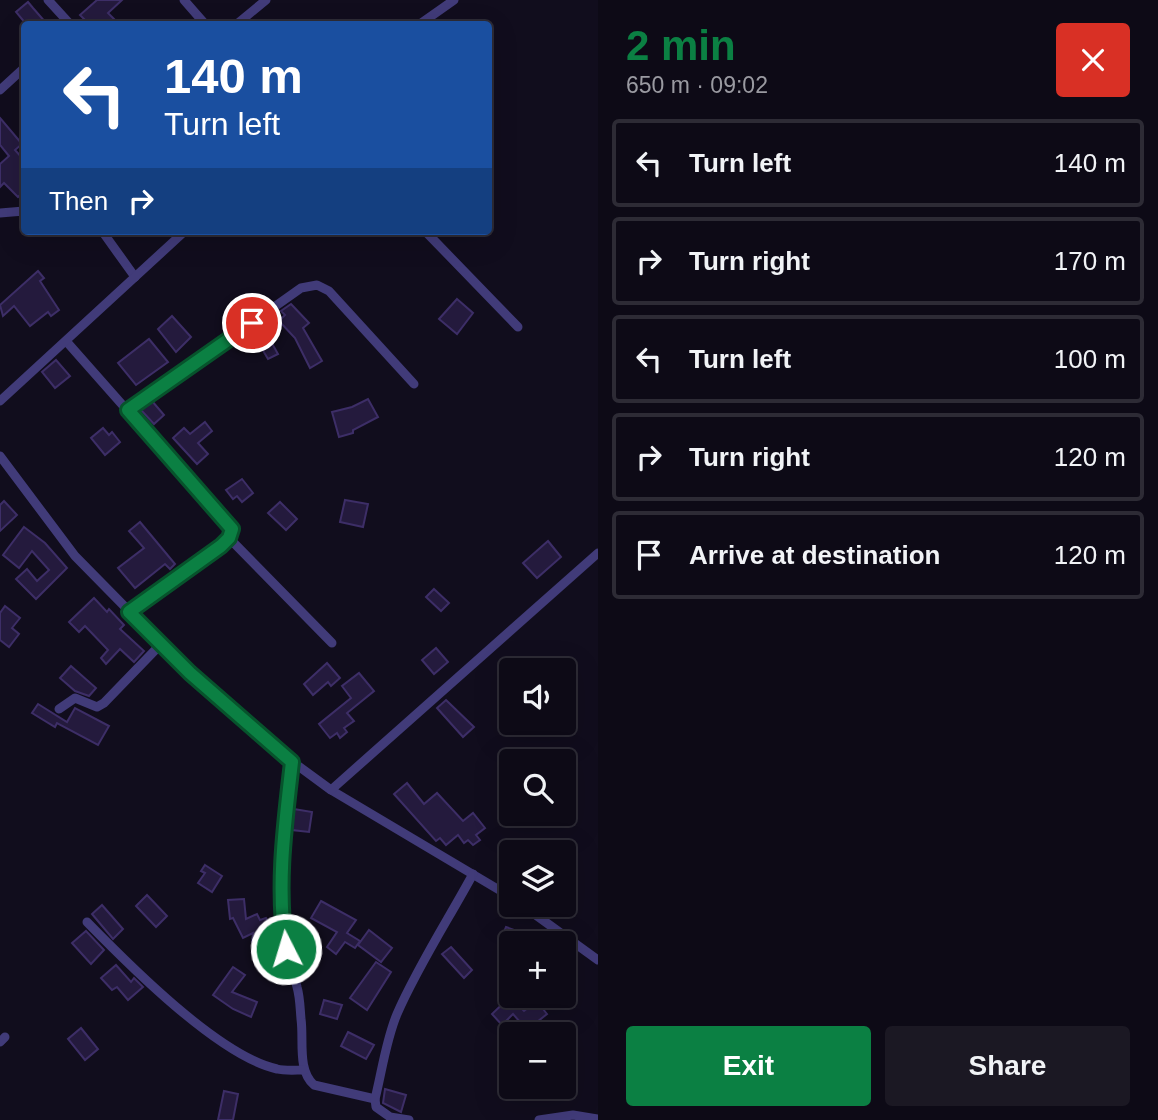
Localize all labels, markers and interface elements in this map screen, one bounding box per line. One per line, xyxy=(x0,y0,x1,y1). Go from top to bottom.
text: 2 min xyxy=(626,22,736,69)
button: close xyxy=(1056,23,1130,97)
icon: left xyxy=(49,49,140,140)
text: 140 m xyxy=(164,49,303,103)
text: 650 m · 09:02 xyxy=(626,72,768,98)
text: Turn left xyxy=(164,106,280,142)
icon: left xyxy=(630,144,668,182)
text: Turn left xyxy=(689,148,791,178)
text: 140 m xyxy=(1054,148,1126,178)
icon: right xyxy=(122,182,160,220)
text: Then xyxy=(49,186,108,216)
icon: right xyxy=(630,242,668,280)
text: Turn right xyxy=(689,246,810,276)
text: 170 m xyxy=(1054,246,1126,276)
pin xyxy=(222,293,282,353)
icon: arrive xyxy=(233,304,271,342)
icon: left xyxy=(630,340,668,378)
text: Turn left xyxy=(689,344,791,374)
text: 100 m xyxy=(1054,344,1126,374)
icon: right xyxy=(630,438,668,476)
text: Turn right xyxy=(689,442,810,472)
text: 120 m xyxy=(1054,442,1126,472)
icon: arrive xyxy=(630,536,668,574)
text: Arrive at destination xyxy=(689,540,940,570)
text: 120 m xyxy=(1054,540,1126,570)
map controls xyxy=(499,658,576,1099)
button: sound xyxy=(499,658,576,735)
button: search xyxy=(499,749,576,826)
button: layers xyxy=(499,840,576,917)
position arrow xyxy=(249,912,323,986)
button: + xyxy=(499,931,576,1008)
button: − xyxy=(499,1022,576,1099)
button: Exit xyxy=(626,1026,871,1106)
button: Share xyxy=(885,1026,1130,1106)

